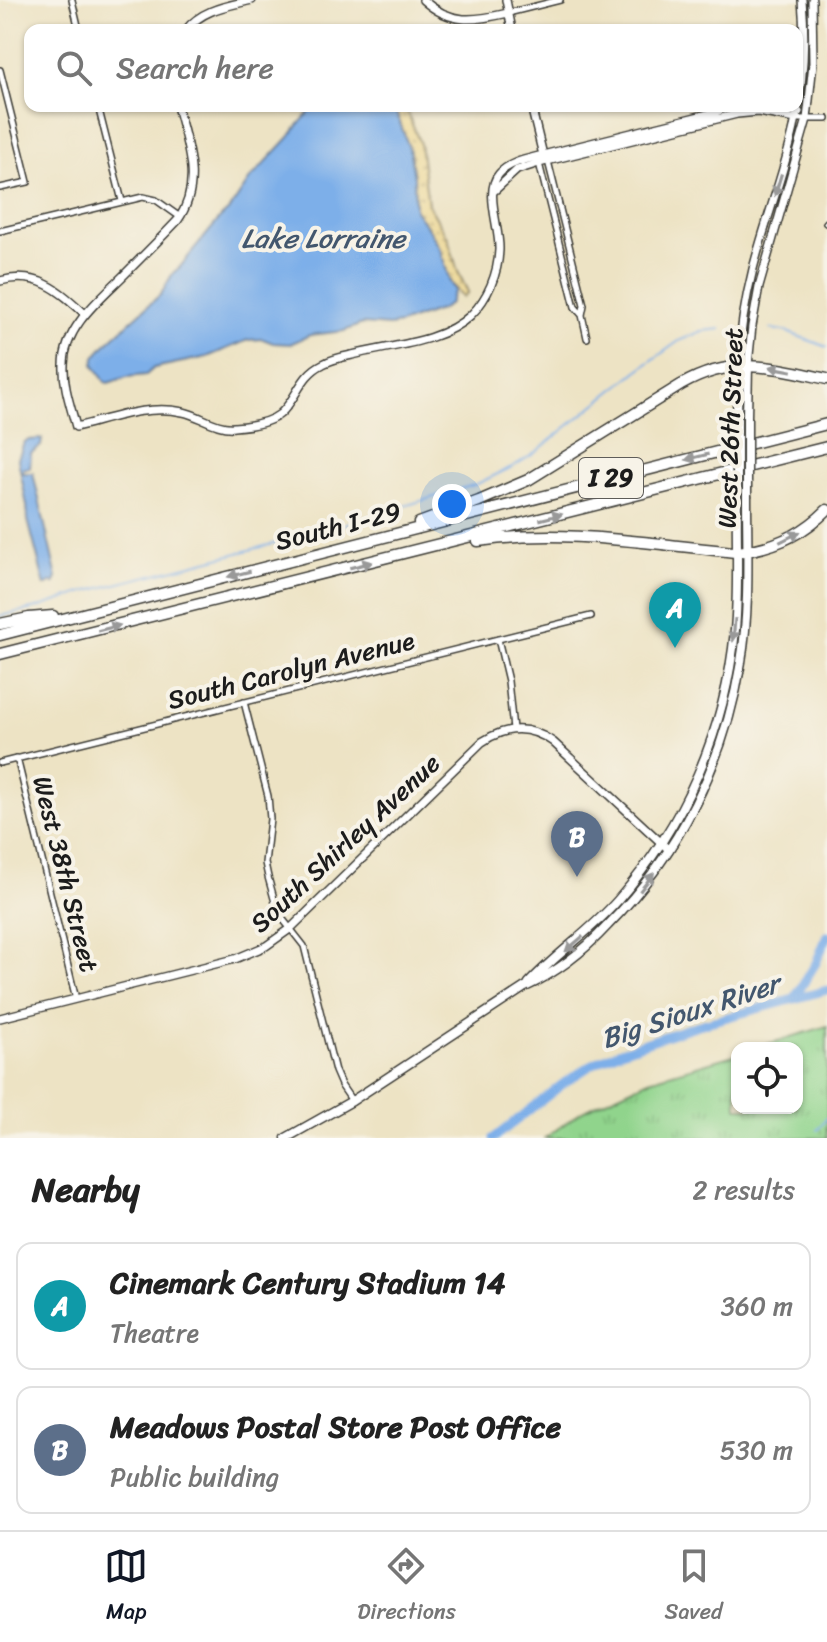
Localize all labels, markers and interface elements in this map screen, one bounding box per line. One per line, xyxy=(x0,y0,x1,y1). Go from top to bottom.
search box xyxy=(24,24,803,112)
text: Search here xyxy=(116,41,274,95)
icon: search xyxy=(52,46,96,90)
one-way arrow xyxy=(771,174,784,198)
water label: Lake Lorraine xyxy=(241,214,407,263)
street label: West 26th Street xyxy=(704,327,756,529)
one-way arrow xyxy=(768,363,793,375)
one-way arrow xyxy=(684,451,709,463)
road number: I 29 xyxy=(579,458,643,498)
your location xyxy=(432,484,472,524)
street label: South I-29 xyxy=(270,488,406,564)
one-way arrow xyxy=(538,510,563,522)
one-way arrow xyxy=(779,530,801,544)
one-way arrow xyxy=(348,558,373,570)
one-way arrow xyxy=(226,568,251,580)
pin: A xyxy=(649,582,701,648)
street label: South Carolyn Avenue xyxy=(163,617,420,723)
one-way arrow xyxy=(728,618,741,643)
one-way arrow xyxy=(96,621,121,634)
street label: South Shirley Avenue xyxy=(239,742,451,944)
street label: West 38th Street xyxy=(19,771,113,977)
pin: B xyxy=(551,811,603,877)
one-way arrow xyxy=(638,872,654,892)
one-way arrow xyxy=(564,935,584,952)
water label: Big Sioux River xyxy=(594,957,791,1063)
map controls xyxy=(731,1042,803,1114)
button: locate xyxy=(731,1042,803,1114)
text: Nearby xyxy=(32,1160,140,1220)
text: 2 results xyxy=(693,1167,795,1213)
text: Cinemark Century Stadium 14 xyxy=(110,1256,506,1310)
text: A xyxy=(51,1283,69,1329)
text: 360 m xyxy=(721,1283,793,1329)
text: Theatre xyxy=(110,1310,199,1356)
text: Meadows Postal Store Post Office xyxy=(110,1400,561,1454)
text: B xyxy=(52,1427,68,1473)
text: 530 m xyxy=(720,1427,793,1473)
text: Public building xyxy=(110,1454,279,1500)
tab: Map xyxy=(104,1544,148,1631)
tab: Directions xyxy=(357,1544,456,1631)
tab: Saved xyxy=(665,1544,723,1631)

